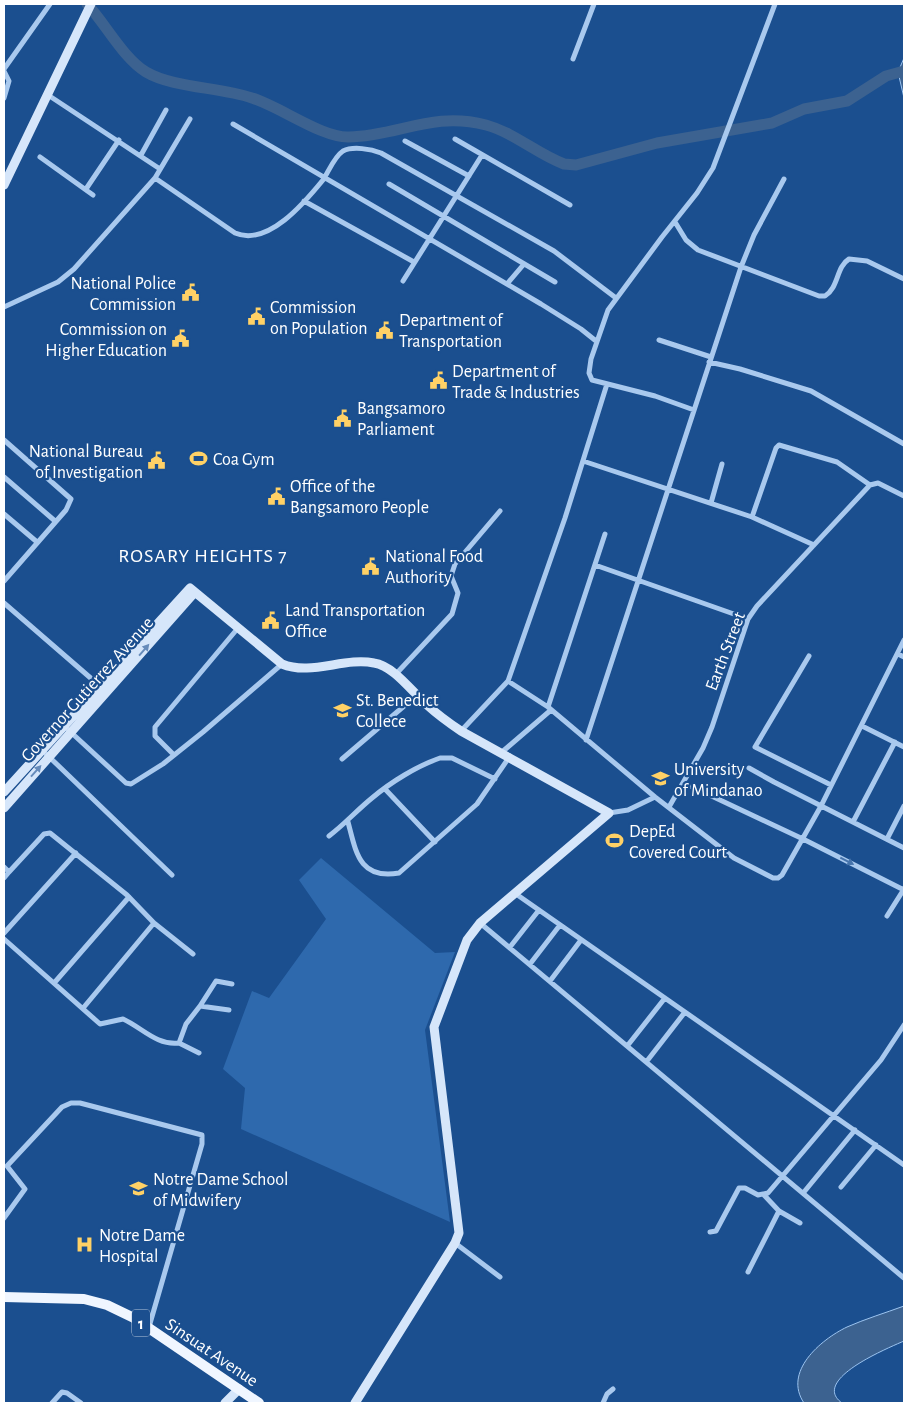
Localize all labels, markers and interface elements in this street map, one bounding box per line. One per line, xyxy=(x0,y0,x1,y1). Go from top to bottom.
place label: National Police Commission xyxy=(71,275,176,314)
public building icon: National Police Commission xyxy=(180,283,200,303)
place label: Commission on Population xyxy=(270,299,368,338)
public building icon: Commission on Population xyxy=(246,307,266,327)
place label: Department of Transportation xyxy=(399,312,504,351)
public building icon: Department of Transportation xyxy=(375,320,395,340)
place label: Commission on Higher Education xyxy=(45,321,167,360)
public building icon: Commission on Higher Education xyxy=(171,329,191,349)
place label: Department of Trade & Industries xyxy=(452,363,580,402)
public building icon: Department of Trade & Industries xyxy=(428,371,448,391)
place label: Bangsamoro Parliament xyxy=(357,400,446,439)
public building icon: Bangsamoro Parliament xyxy=(333,408,353,428)
place label: National Bureau of Investigation xyxy=(29,443,143,482)
sports icon: Coa Gym xyxy=(189,449,209,469)
public building icon: National Bureau of Investigation xyxy=(147,451,167,471)
place label: Coa Gym xyxy=(213,451,275,469)
place label: Office of the Bangsamoro People xyxy=(290,478,429,517)
public building icon: Office of the Bangsamoro People xyxy=(266,486,286,506)
district label: ROSARY HEIGHTS 7 xyxy=(118,546,288,566)
place label: National Food Authority xyxy=(385,548,483,587)
public building icon: National Food Authority xyxy=(361,556,381,576)
place label: Land Transportation Office xyxy=(285,602,425,641)
street label: Earth Street xyxy=(703,609,749,693)
public building icon: Land Transportation Office xyxy=(261,610,281,630)
street label: Governor Gutierrez Avenue xyxy=(18,614,157,766)
one-way arrow xyxy=(138,644,150,656)
place label: St. Benedict Collece xyxy=(356,692,439,731)
school or university icon: St. Benedict Collece xyxy=(332,700,352,720)
place label: University of Mindanao xyxy=(674,761,763,800)
one-way arrow xyxy=(30,766,42,778)
school or university icon: University of Mindanao xyxy=(650,769,670,789)
place label: DepEd Covered Court xyxy=(629,823,727,862)
sports icon: DepEd Covered Court xyxy=(605,831,625,851)
one-way arrow xyxy=(840,857,854,865)
place label: Notre Dame School of Midwifery xyxy=(153,1171,289,1210)
school or university icon: Notre Dame School of Midwifery xyxy=(129,1179,149,1199)
place label: Notre Dame Hospital xyxy=(99,1227,185,1266)
hospital icon: Notre Dame Hospital xyxy=(75,1235,95,1255)
road number: 1 xyxy=(132,1310,150,1336)
street label: Sinsuat Avenue xyxy=(162,1315,261,1390)

